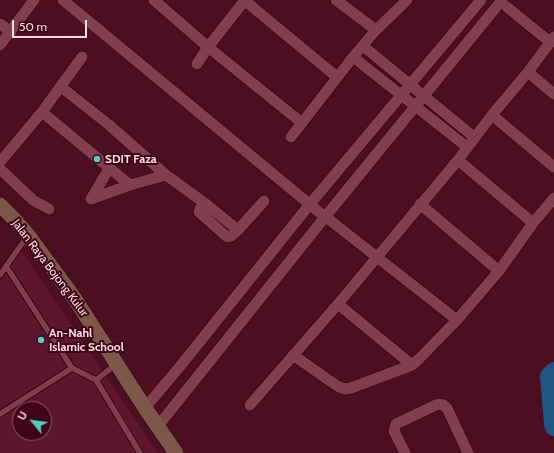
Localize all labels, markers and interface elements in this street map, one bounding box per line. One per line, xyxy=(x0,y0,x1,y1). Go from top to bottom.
scale bar xyxy=(14,12,89,38)
text: 50 m xyxy=(19,19,47,34)
place label: SDIT Faza xyxy=(105,152,157,166)
marker: SDIT Faza xyxy=(92,154,102,164)
street label: Jalan Raya Bojong Kulur xyxy=(9,217,91,319)
place label: An-Nahl Islamic School xyxy=(49,326,124,354)
marker: An-Nahl Islamic School xyxy=(36,335,46,345)
north arrow xyxy=(12,401,52,441)
text: U xyxy=(14,409,30,423)

